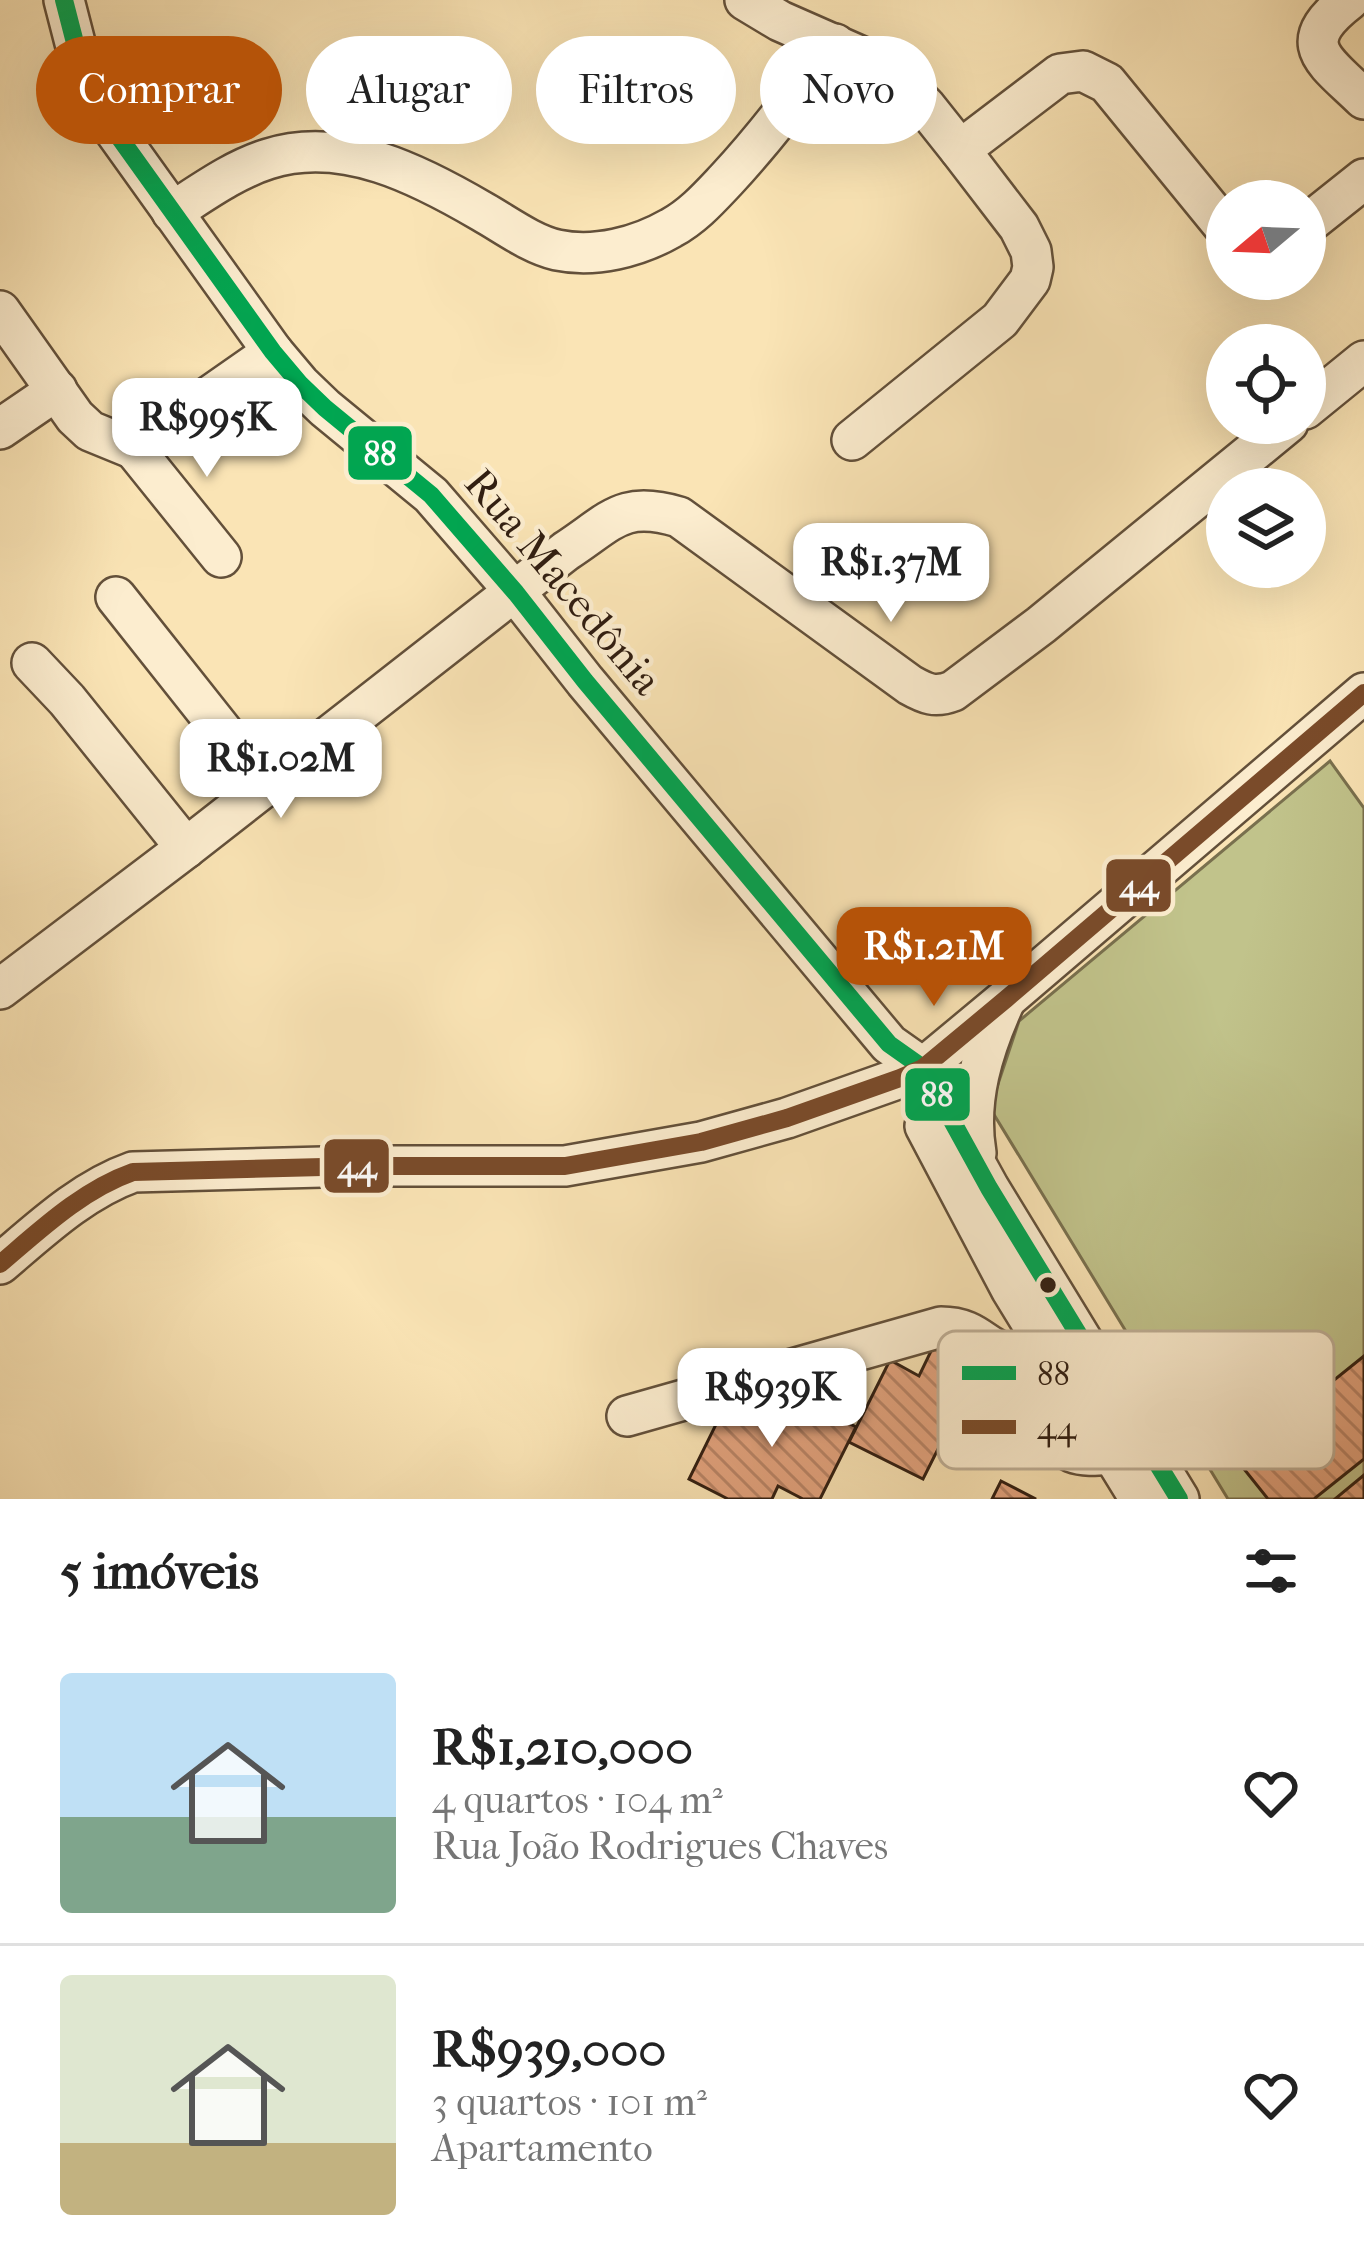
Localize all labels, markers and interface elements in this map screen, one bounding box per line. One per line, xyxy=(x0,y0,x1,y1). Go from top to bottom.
chip: Comprar xyxy=(36,36,282,144)
chip: Alugar xyxy=(306,36,512,144)
chip: Filtros xyxy=(536,36,736,144)
chip: Novo xyxy=(760,36,937,144)
north arrow xyxy=(1206,180,1326,300)
map controls xyxy=(1206,180,1326,588)
button: locate xyxy=(1206,324,1326,444)
pin: R$995K xyxy=(109,378,305,480)
text: R$995K xyxy=(139,394,275,440)
line badge: 88 xyxy=(346,424,414,482)
text: 88 xyxy=(363,435,397,474)
street label: Rua Macedônia xyxy=(454,459,672,705)
button: layers xyxy=(1206,468,1326,588)
pin: R$1.37M xyxy=(780,523,1002,625)
text: R$1.37M xyxy=(820,539,962,585)
pin: R$1.02M xyxy=(170,719,392,821)
text: R$1.02M xyxy=(207,735,355,781)
line badge: 44 xyxy=(1104,857,1173,914)
text: 44 xyxy=(1118,867,1160,907)
pin: R$1.21M xyxy=(823,907,1045,1009)
text: R$1.21M xyxy=(864,923,1004,969)
line badge: 88 xyxy=(903,1066,972,1123)
text: 88 xyxy=(920,1076,954,1115)
line badge: 44 xyxy=(322,1137,391,1195)
text: 44 xyxy=(336,1148,378,1188)
unlabelled marker xyxy=(1037,1274,1059,1296)
legend xyxy=(938,1331,1334,1469)
pin: R$939K xyxy=(674,1348,870,1450)
text: 88 xyxy=(1037,1355,1070,1394)
text: R$939K xyxy=(705,1364,839,1410)
text: 44 xyxy=(1037,1409,1078,1448)
icon: filters xyxy=(1238,1538,1304,1604)
text: 5 imóveis xyxy=(60,1541,259,1601)
text: R$1,210,000 xyxy=(432,1717,693,1777)
icon: home xyxy=(156,1721,300,1865)
icon: heart xyxy=(1238,1760,1304,1826)
text: 4 quartos · 104 m² xyxy=(432,1777,723,1823)
text: Rua João Rodrigues Chaves xyxy=(432,1823,888,1869)
text: R$939,000 xyxy=(432,2019,666,2079)
icon: home xyxy=(156,2023,300,2167)
icon: heart xyxy=(1238,2062,1304,2128)
text: 3 quartos · 101 m² xyxy=(432,2079,707,2125)
text: Apartamento xyxy=(432,2125,653,2171)

